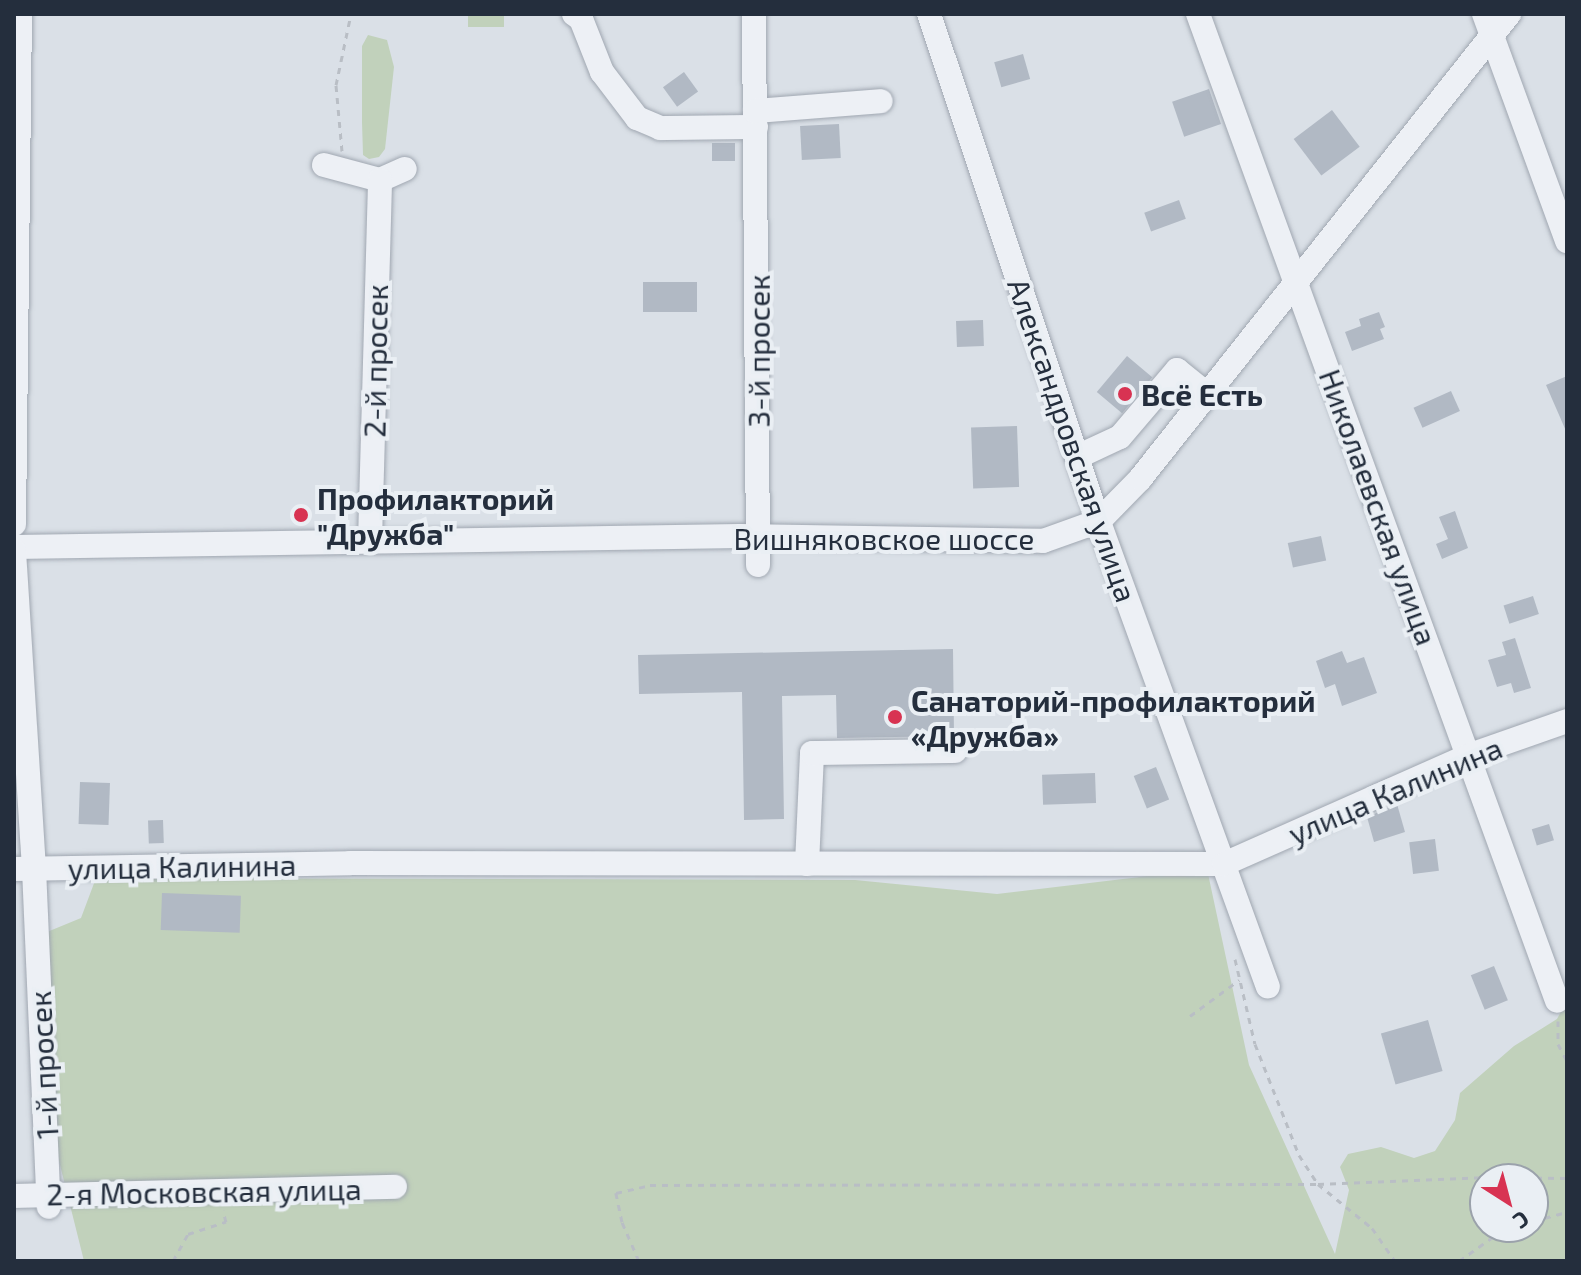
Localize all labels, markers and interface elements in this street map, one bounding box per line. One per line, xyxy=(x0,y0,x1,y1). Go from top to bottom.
street label: 3-й просек xyxy=(740,274,776,428)
street label: Александровская улица xyxy=(1001,274,1145,606)
street label: 2-й просек xyxy=(356,284,394,438)
street label: Николаевская улица xyxy=(1312,364,1446,650)
place label: Всё Есть xyxy=(1141,376,1263,412)
marker: Всё Есть xyxy=(1116,385,1134,403)
place label: Профилакторий "Дружба" xyxy=(317,480,554,550)
marker: Профилакторий "Дружба" xyxy=(292,506,310,524)
street label: Вишняковское шоссе xyxy=(733,520,1035,556)
place label: Санаторий-профилакторий «Дружба» xyxy=(911,682,1315,752)
marker: Санаторий-профилакторий «Дружба» xyxy=(886,708,904,726)
street label: улица Калинина xyxy=(1283,729,1507,851)
street label: улица Калинина xyxy=(67,846,297,886)
street label: 1-й просек xyxy=(21,990,65,1140)
north arrow xyxy=(1469,1163,1549,1243)
street label: 2-я Московская улица xyxy=(46,1170,362,1212)
text: С xyxy=(1509,1206,1535,1235)

